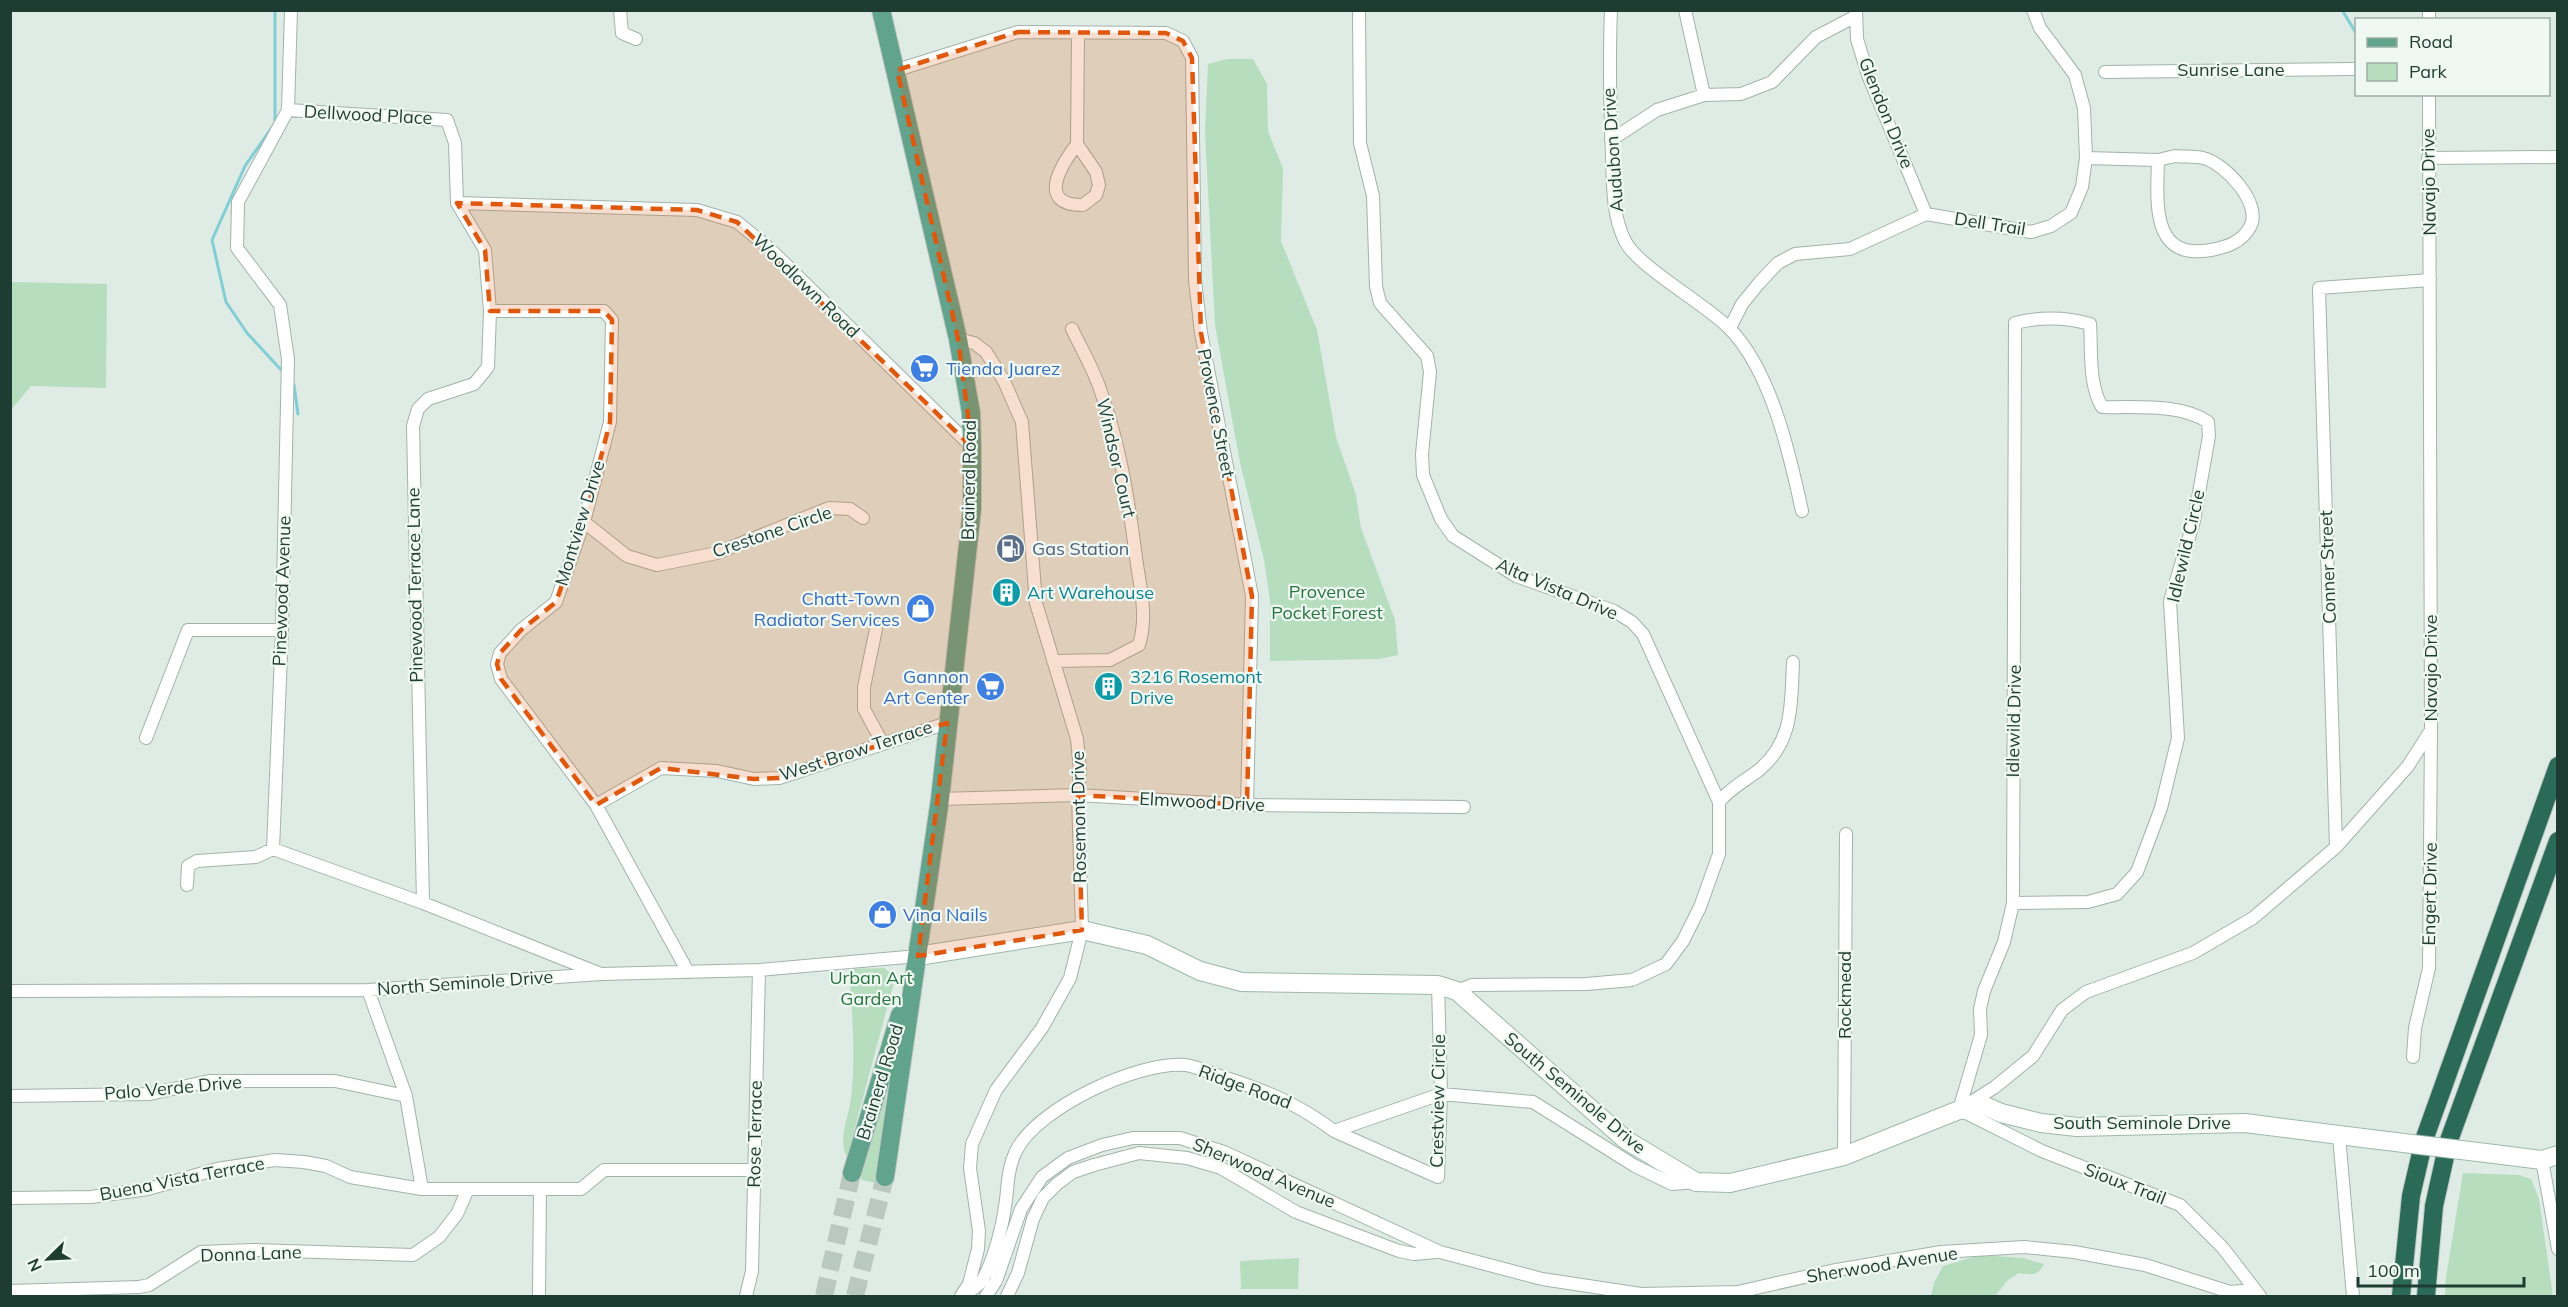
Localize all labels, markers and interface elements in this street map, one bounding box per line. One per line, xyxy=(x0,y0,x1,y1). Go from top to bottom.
legend xyxy=(2355,18,2550,96)
text: Road xyxy=(2409,30,2453,53)
street label: Glendon Drive xyxy=(1854,54,1919,172)
street label: Sunrise Lane xyxy=(2177,58,2285,81)
text: Park xyxy=(2409,60,2448,83)
street label: Audubon Drive xyxy=(1597,87,1628,213)
street label: Dellwood Place xyxy=(303,100,433,129)
street label: Navajo Drive xyxy=(2416,128,2441,236)
street label: Dell Trail xyxy=(1953,207,2027,240)
street label: Woodlawn Road xyxy=(748,229,865,343)
street label: Provence Street xyxy=(1193,346,1240,479)
supermarket icon: Tienda Juarez xyxy=(909,353,941,385)
place label: Tienda Juarez xyxy=(946,357,1060,380)
street label: Windsor Court xyxy=(1092,396,1141,520)
street label: Brainerd Road xyxy=(956,420,981,540)
street label: Montview Drive xyxy=(550,457,610,588)
street label: Pinewood Terrace Lane xyxy=(401,487,428,683)
street label: Idlewild Circle xyxy=(2161,487,2210,605)
street label: Crestone Circle xyxy=(709,500,835,563)
street label: Conner Street xyxy=(2314,510,2341,624)
street label: Pinewood Avenue xyxy=(267,515,296,667)
fuel station icon: Gas Station xyxy=(995,533,1027,565)
place label: Gas Station xyxy=(1032,537,1129,560)
street label: Alta Vista Drive xyxy=(1493,553,1622,625)
building icon: Art Warehouse xyxy=(990,577,1022,609)
park label: Provence Pocket Forest xyxy=(1271,580,1383,624)
place label: Art Warehouse xyxy=(1027,581,1154,604)
place label: Chatt-Town Radiator Services xyxy=(754,587,900,631)
shop icon: Chatt-Town Radiator Services xyxy=(905,593,937,625)
street label: Navajo Drive xyxy=(2419,614,2442,722)
street label: Idlewild Drive xyxy=(2001,664,2026,777)
place label: Gannon Art Center xyxy=(883,665,969,709)
place label: 3216 Rosemont Drive xyxy=(1130,665,1262,709)
supermarket icon: Gannon Art Center xyxy=(974,671,1006,703)
building icon: 3216 Rosemont Drive xyxy=(1093,671,1125,703)
street label: West Brow Terrace xyxy=(777,715,935,786)
street label: Rosemont Drive xyxy=(1066,751,1091,883)
street label: Elmwood Drive xyxy=(1139,787,1265,816)
street label: Engert Drive xyxy=(2417,842,2442,946)
shop icon: Vina Nails xyxy=(866,899,898,931)
place label: Vina Nails xyxy=(903,903,988,926)
street label: Rockmead xyxy=(1833,951,1856,1039)
street label: North Seminole Drive xyxy=(376,965,554,1000)
park label: Urban Art Garden xyxy=(829,966,913,1010)
street label: Brainerd Road xyxy=(851,1021,908,1143)
street label: South Seminole Drive xyxy=(1500,1027,1651,1159)
street label: Crestview Circle xyxy=(1425,1034,1450,1168)
street label: Ridge Road xyxy=(1196,1059,1295,1114)
street label: Palo Verde Drive xyxy=(103,1070,243,1105)
street label: Rose Terrace xyxy=(742,1080,767,1188)
street label: South Seminole Drive xyxy=(2053,1111,2231,1134)
street label: Sherwood Avenue xyxy=(1189,1132,1339,1213)
street label: Buena Vista Terrace xyxy=(97,1151,266,1206)
street label: Sioux Trail xyxy=(2081,1157,2169,1210)
north arrow xyxy=(18,1229,78,1289)
street label: Donna Lane xyxy=(200,1240,302,1267)
street label: Sherwood Avenue xyxy=(1805,1241,1959,1288)
scale bar xyxy=(2358,1250,2524,1288)
text: N xyxy=(23,1256,46,1275)
text: 100 m xyxy=(2367,1259,2420,1282)

